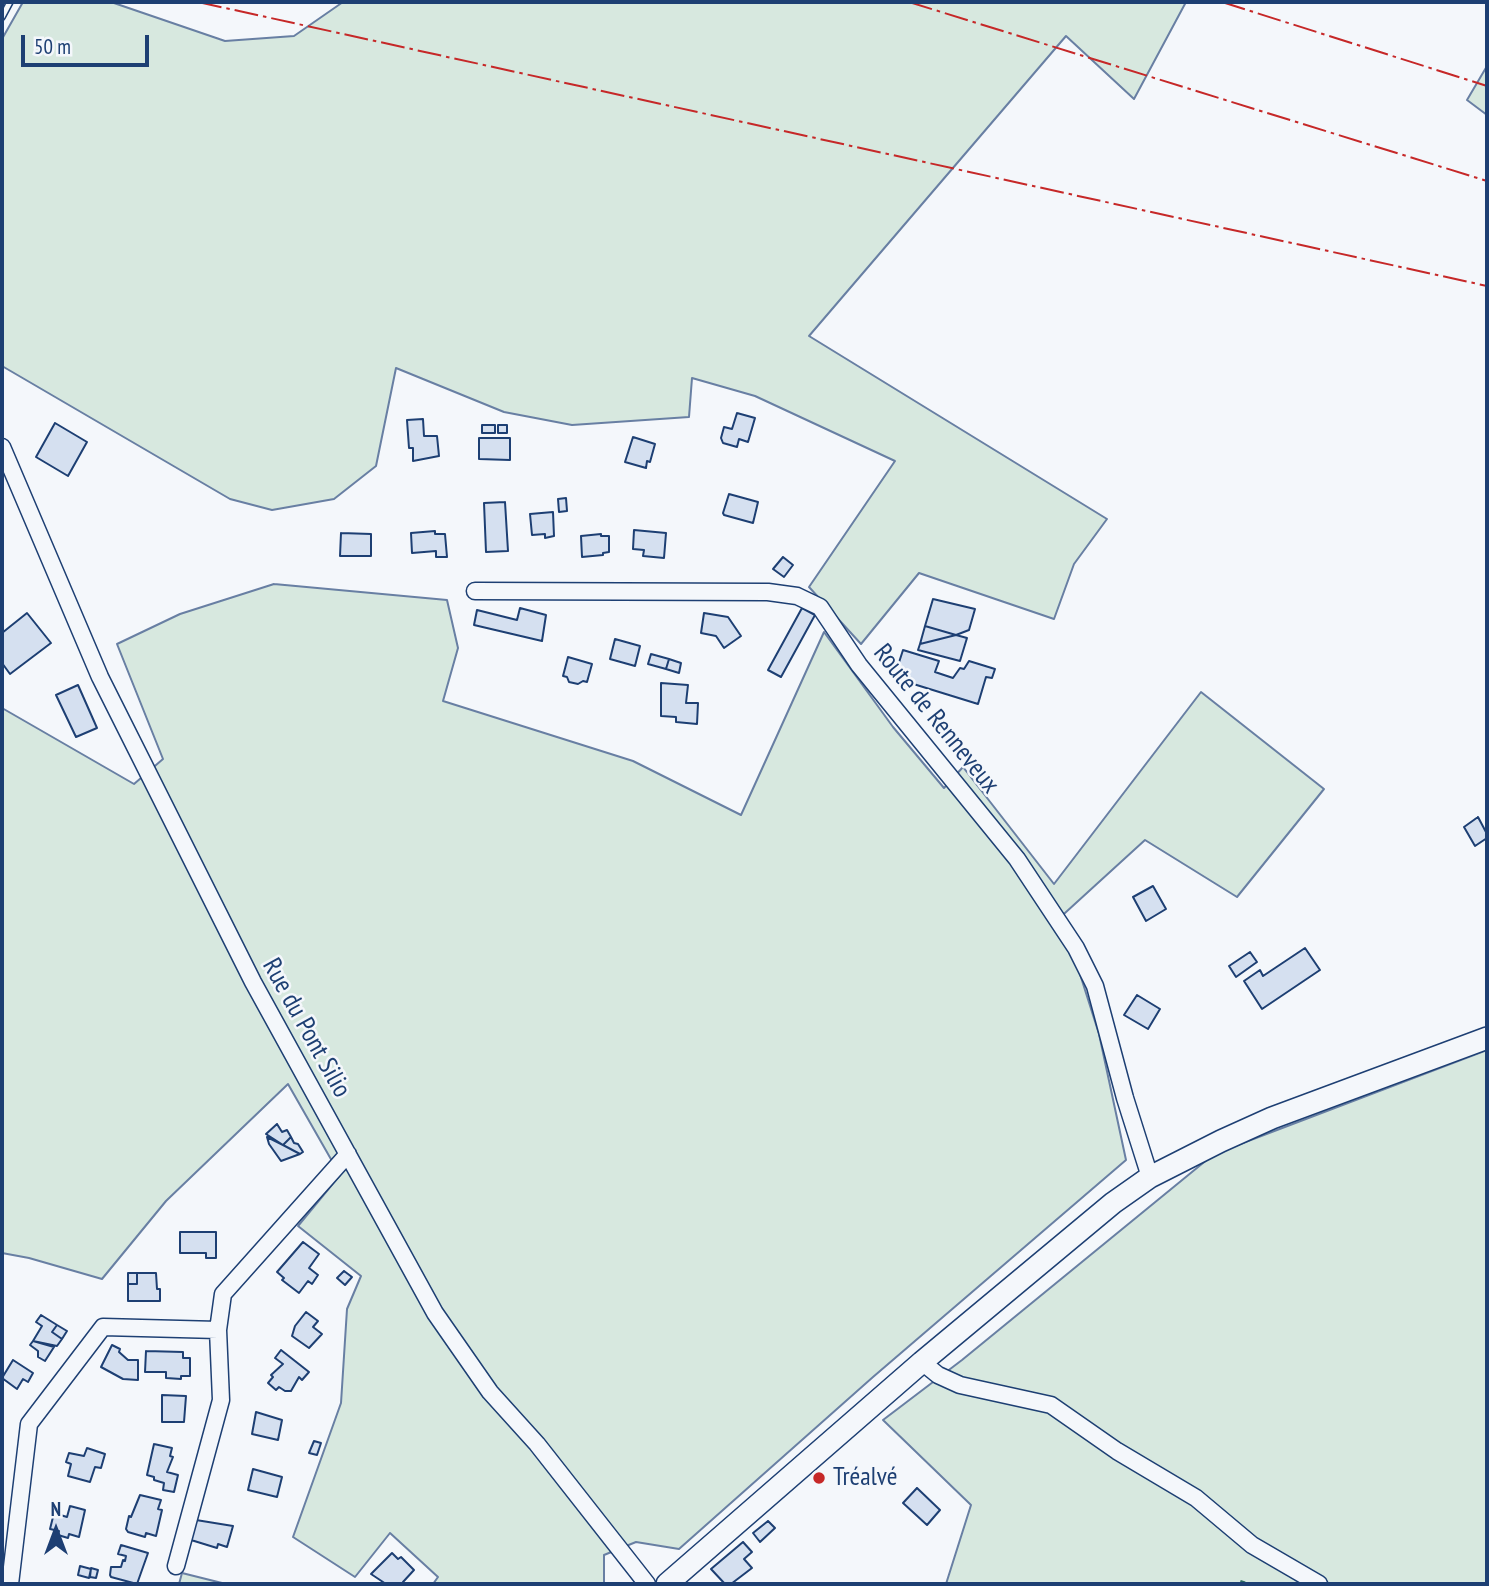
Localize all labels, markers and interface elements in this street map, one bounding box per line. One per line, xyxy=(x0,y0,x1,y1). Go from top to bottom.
scale bar xyxy=(24,21,152,65)
text: 50 m xyxy=(34,33,71,60)
street label: Route de Renneveux xyxy=(866,638,1006,800)
street label: Rue du Pont Silio xyxy=(255,953,357,1103)
place label: Tréalvé xyxy=(833,1462,898,1494)
marker: Tréalvé xyxy=(811,1470,827,1486)
north arrow xyxy=(21,1495,91,1565)
text: N xyxy=(51,1497,61,1521)

